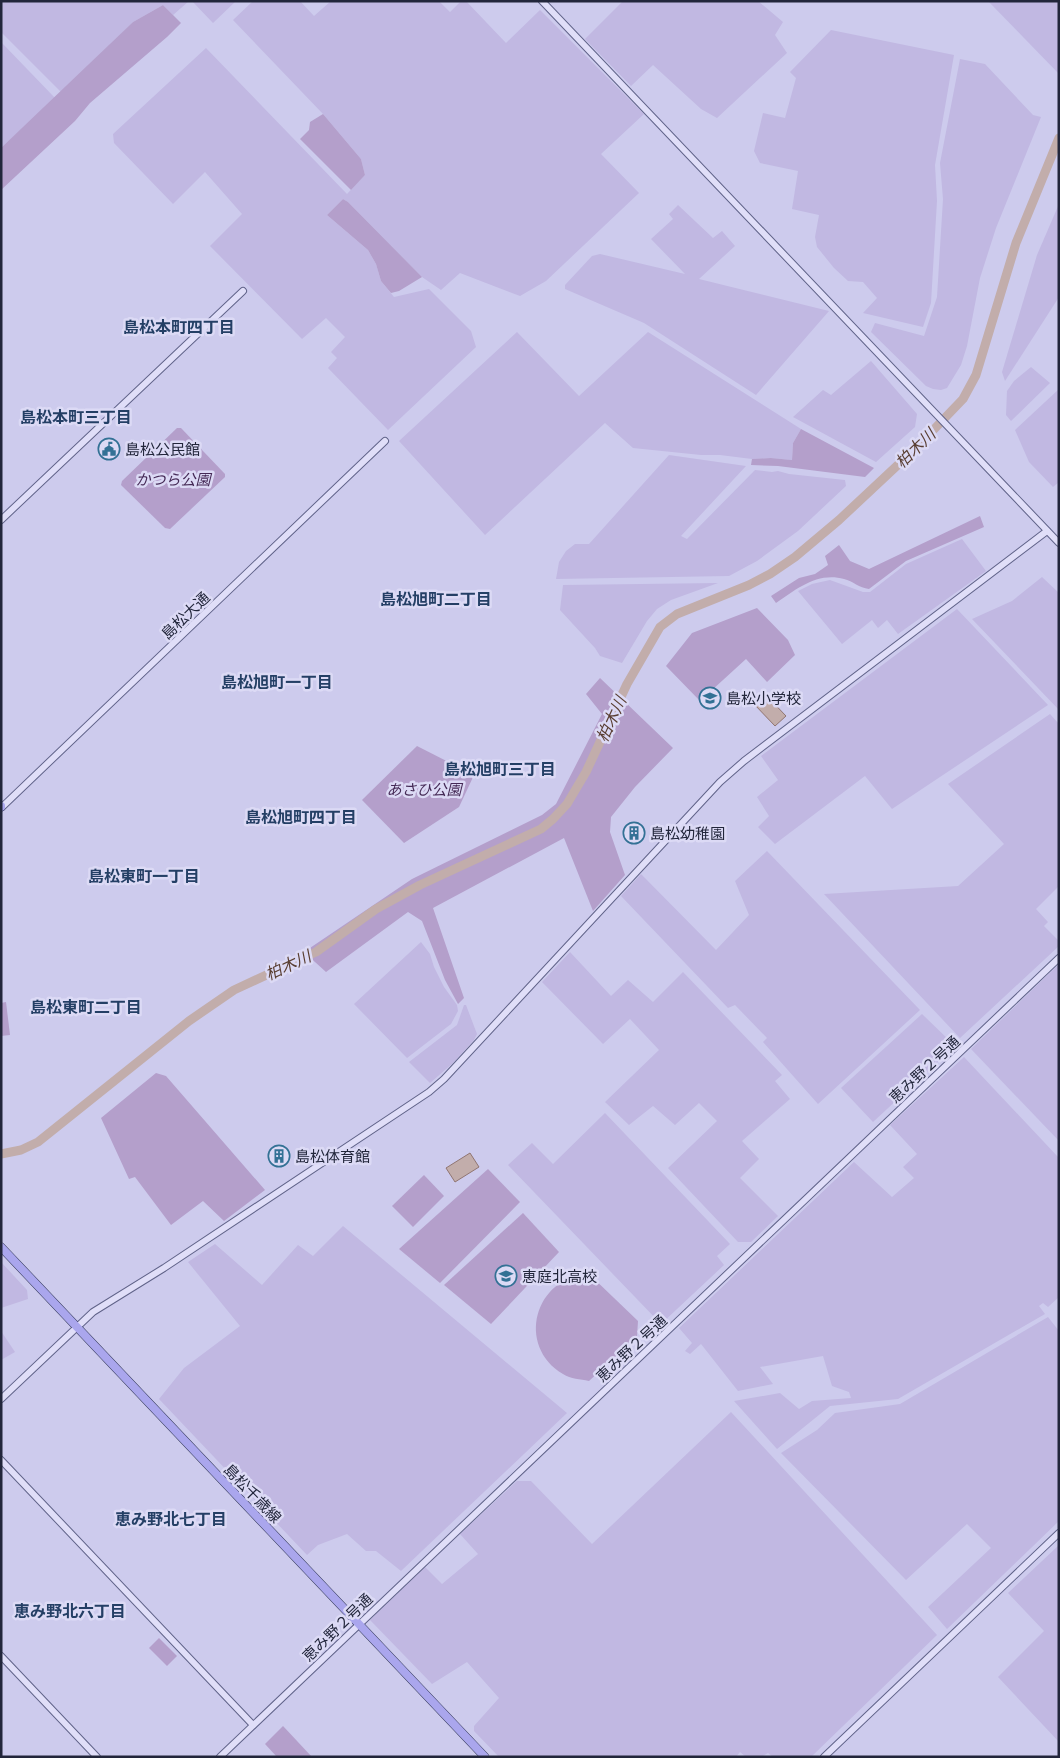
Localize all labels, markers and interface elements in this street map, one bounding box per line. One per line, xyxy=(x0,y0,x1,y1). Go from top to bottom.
district label: 島松本町四丁目 xyxy=(123,316,235,338)
district label: 島松本町三丁目 xyxy=(20,406,132,428)
water label: 柏木川 xyxy=(890,422,941,473)
public building icon: 島松公民館 xyxy=(97,437,121,461)
place label: 島松公民館 xyxy=(125,439,200,459)
park label: かつら公園 xyxy=(135,469,212,489)
street label: 島松大通 xyxy=(156,587,214,643)
district label: 島松旭町二丁目 xyxy=(380,588,492,610)
district label: 島松旭町一丁目 xyxy=(221,671,333,693)
school or university icon: 島松小学校 xyxy=(698,686,722,710)
place label: 島松小学校 xyxy=(726,688,801,708)
water label: 柏木川 xyxy=(591,691,632,745)
district label: 島松旭町三丁目 xyxy=(444,758,556,780)
park label: あさひ公園 xyxy=(386,779,463,799)
district label: 島松旭町四丁目 xyxy=(245,806,357,828)
building icon: 島松幼稚園 xyxy=(622,821,646,845)
place label: 島松幼稚園 xyxy=(650,823,725,843)
district label: 島松東町一丁目 xyxy=(88,865,200,887)
water label: 柏木川 xyxy=(262,944,316,985)
district label: 島松東町二丁目 xyxy=(30,996,142,1018)
street label: 恵み野２号通 xyxy=(884,1031,964,1107)
building icon: 島松体育館 xyxy=(267,1144,291,1168)
place label: 島松体育館 xyxy=(295,1146,370,1166)
school or university icon: 恵庭北高校 xyxy=(494,1264,518,1288)
place label: 恵庭北高校 xyxy=(522,1266,597,1286)
street label: 恵み野２号通 xyxy=(591,1310,671,1386)
street label: 島松千歳線 xyxy=(220,1459,286,1527)
district label: 恵み野北七丁目 xyxy=(115,1508,227,1530)
street label: 恵み野２号通 xyxy=(298,1589,376,1665)
district label: 恵み野北六丁目 xyxy=(14,1600,126,1622)

